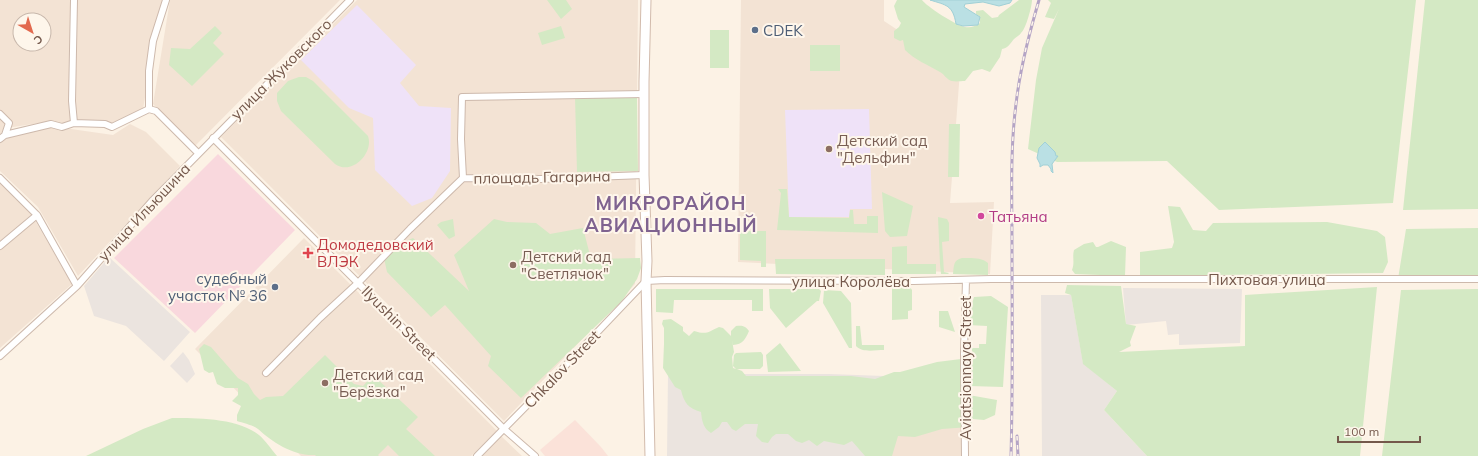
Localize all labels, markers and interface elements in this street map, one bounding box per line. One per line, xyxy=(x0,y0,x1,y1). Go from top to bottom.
north arrow xyxy=(12,12,52,52)
street label: улица Жуковского xyxy=(226,14,336,124)
place label: CDEK xyxy=(763,21,803,40)
marker: CDEK xyxy=(750,25,760,35)
text: С xyxy=(31,32,46,48)
place label: Детский сад "Дельфин" xyxy=(837,131,927,167)
marker: Детский сад "Дельфин" xyxy=(824,144,834,154)
street label: улица Ильюшина xyxy=(94,159,194,265)
street label: площадь Гагарина xyxy=(473,166,611,188)
district label: МИКРОРАЙОН АВИАЦИОННЫЙ xyxy=(584,191,758,237)
place label: Татьяна xyxy=(989,207,1048,226)
marker: Татьяна xyxy=(976,211,986,221)
place label: Домодедовский ВЛЭК xyxy=(317,235,434,271)
marker: Домодедовский ВЛЭК xyxy=(302,247,314,259)
place label: Детский сад "Светлячок" xyxy=(521,247,611,283)
marker: Детский сад "Светлячок" xyxy=(508,260,518,270)
place label: судебный участок № 36 xyxy=(168,269,267,305)
street label: Пихтовая улица xyxy=(1208,270,1326,289)
street label: улица Королёва xyxy=(792,272,910,291)
marker: судебный участок № 36 xyxy=(270,282,280,292)
street label: Ilyushin Street xyxy=(358,282,440,364)
street label: Aviatsionnaya Street xyxy=(956,296,975,440)
street label: Chkalov Street xyxy=(520,326,604,412)
place label: Детский сад "Берёзка" xyxy=(333,365,423,401)
marker: Детский сад "Берёзка" xyxy=(320,378,330,388)
scale bar xyxy=(1338,418,1420,444)
text: 100 m xyxy=(1344,424,1379,439)

